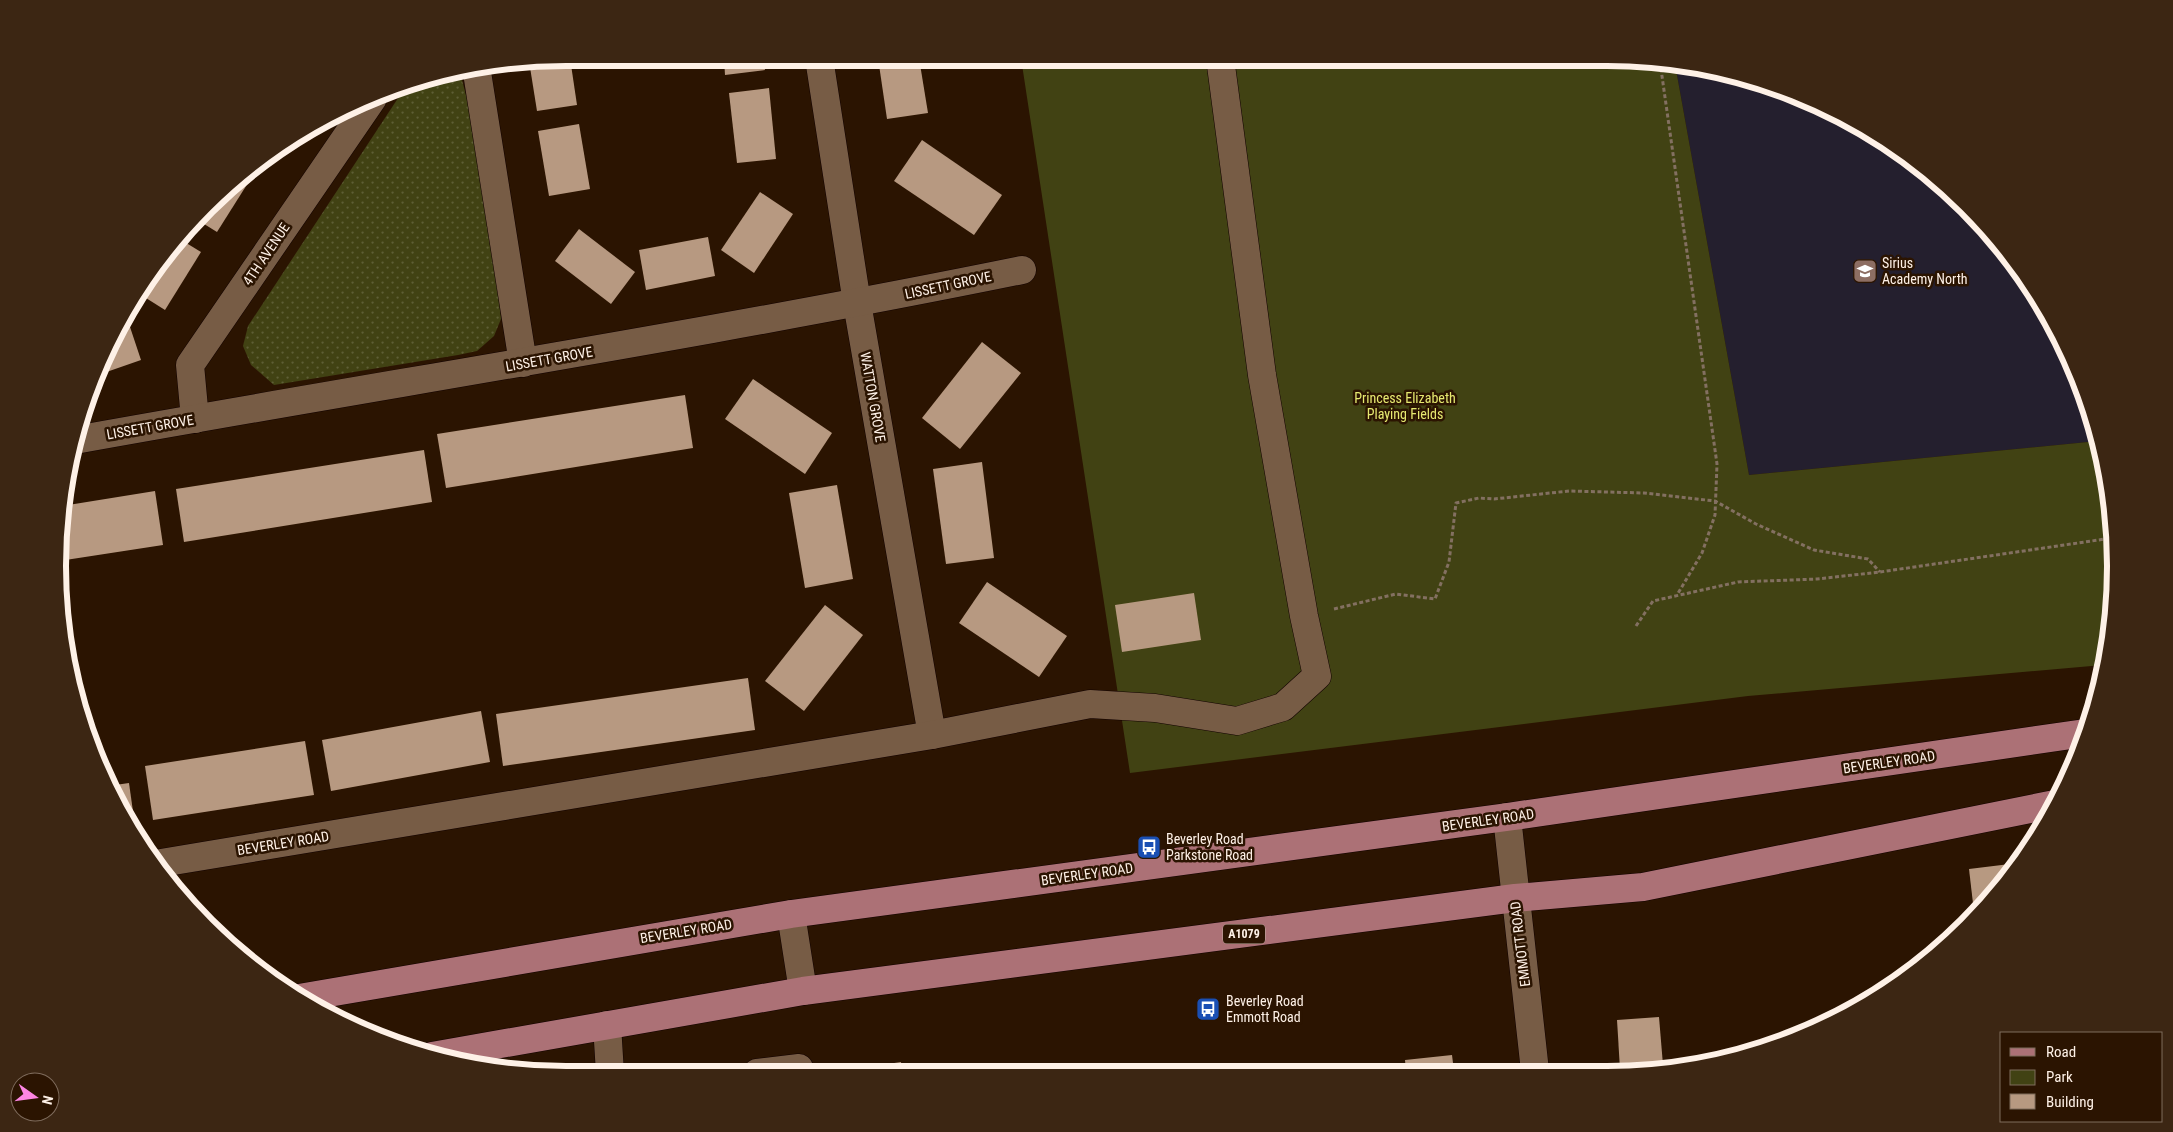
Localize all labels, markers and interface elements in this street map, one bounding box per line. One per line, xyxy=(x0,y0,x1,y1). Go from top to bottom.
street label: 4TH AVENUE xyxy=(239,220,293,288)
place label: Sirius Academy North xyxy=(1882,255,1968,287)
school or university icon: Sirius Academy North xyxy=(1852,258,1878,284)
street label: LISSETT GROVE xyxy=(903,268,993,302)
street label: LISSETT GROVE xyxy=(504,343,594,375)
street label: WATTON GROVE xyxy=(857,351,889,443)
park label: Princess Elizabeth Playing Fields xyxy=(1354,390,1456,422)
street label: LISSETT GROVE xyxy=(105,411,195,443)
street label: BEVERLEY ROAD xyxy=(1842,748,1936,776)
street label: BEVERLEY ROAD xyxy=(1441,806,1535,834)
street label: BEVERLEY ROAD xyxy=(236,828,330,858)
place label: Beverley Road Parkstone Road xyxy=(1166,831,1253,863)
bus stop icon: Beverley Road Parkstone Road xyxy=(1136,834,1162,860)
street label: BEVERLEY ROAD xyxy=(1040,860,1134,888)
street label: EMMOTT ROAD xyxy=(1507,900,1533,988)
street label: BEVERLEY ROAD xyxy=(639,916,733,946)
road number: A1079 xyxy=(1223,924,1265,944)
place label: Beverley Road Emmott Road xyxy=(1226,993,1304,1025)
bus stop icon: Beverley Road Emmott Road xyxy=(1195,996,1221,1022)
legend xyxy=(2000,1032,2163,1122)
text: Road xyxy=(2046,1043,2076,1061)
text: Park xyxy=(2046,1068,2073,1086)
north arrow xyxy=(10,1072,60,1122)
text: Building xyxy=(2046,1093,2094,1111)
text: N xyxy=(39,1094,56,1106)

